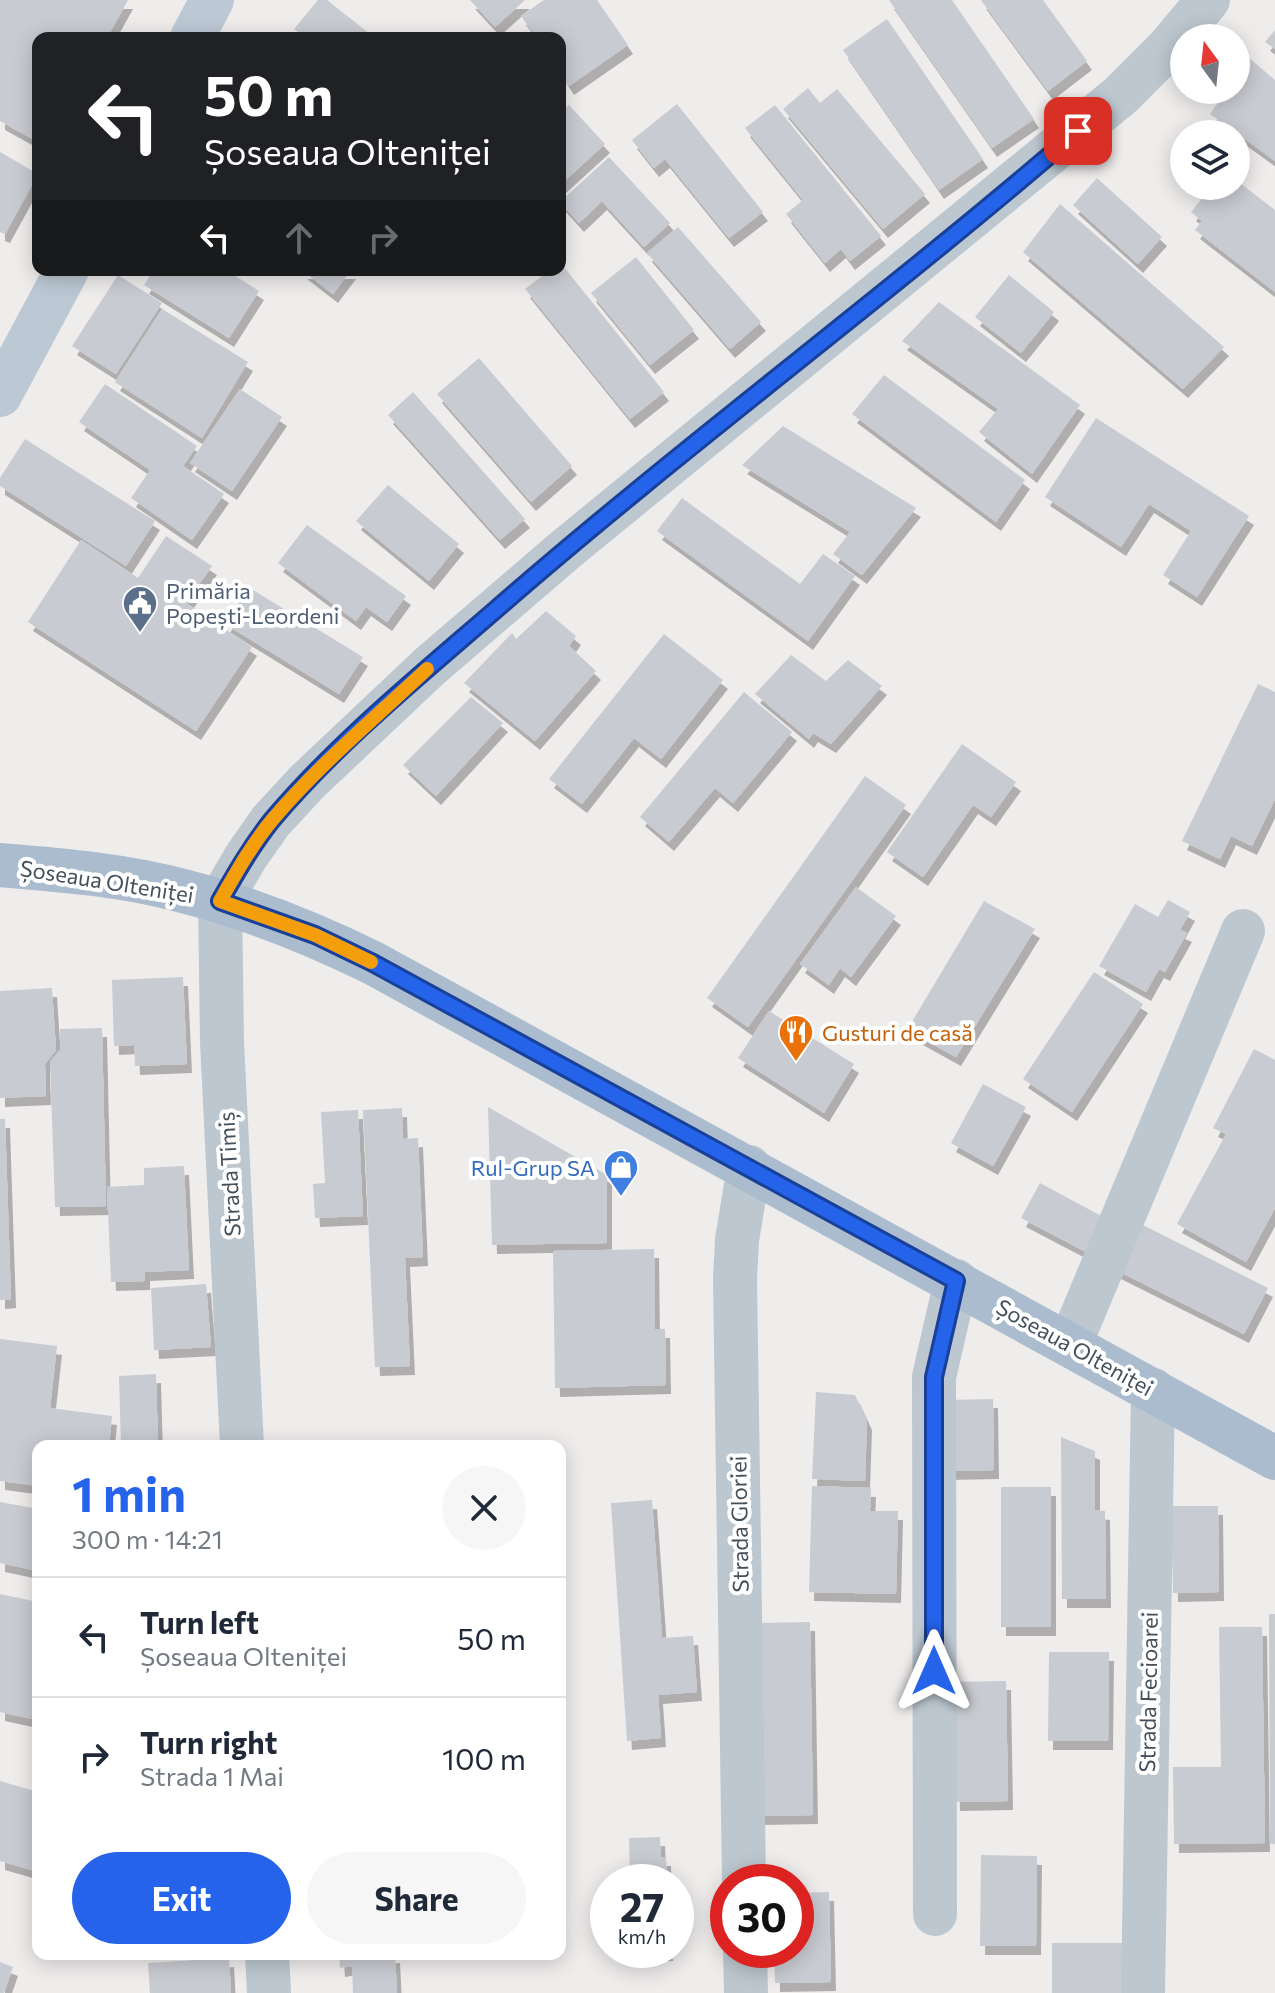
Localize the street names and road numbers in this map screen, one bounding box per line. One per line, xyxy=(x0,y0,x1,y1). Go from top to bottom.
street label: Șoseaua Olteniței xyxy=(18,854,196,909)
street label: Strada Timiș xyxy=(212,1111,247,1237)
street label: Șoseaua Olteniței xyxy=(991,1293,1158,1402)
street label: Strada Gloriei xyxy=(724,1455,754,1593)
street label: Strada Fecioarei xyxy=(1133,1611,1163,1773)

